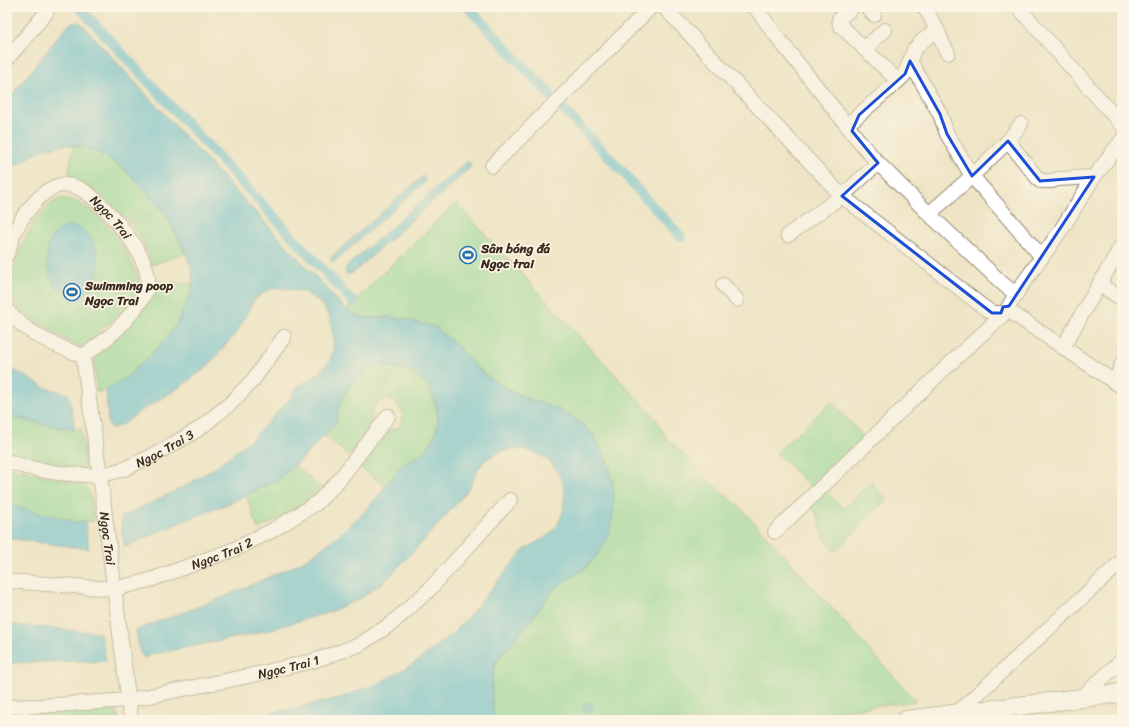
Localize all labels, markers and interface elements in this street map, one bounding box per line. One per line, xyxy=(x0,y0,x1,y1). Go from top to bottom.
street label: Ngọc Trai xyxy=(85,189,138,245)
place label: Sân bóng đá Ngọc trai xyxy=(480,237,550,275)
sports icon: Sân bóng đá Ngọc trai xyxy=(458,245,478,265)
place label: Swimming poop Ngọc Trai xyxy=(84,274,173,312)
sports icon: Swimming poop Ngọc Trai xyxy=(62,282,82,302)
street label: Ngọc Trai 3 xyxy=(131,423,199,474)
street label: Ngọc Trai xyxy=(93,510,122,567)
street label: Ngọc Trai 2 xyxy=(188,531,257,576)
street label: Ngọc Trai 1 xyxy=(255,648,323,685)

